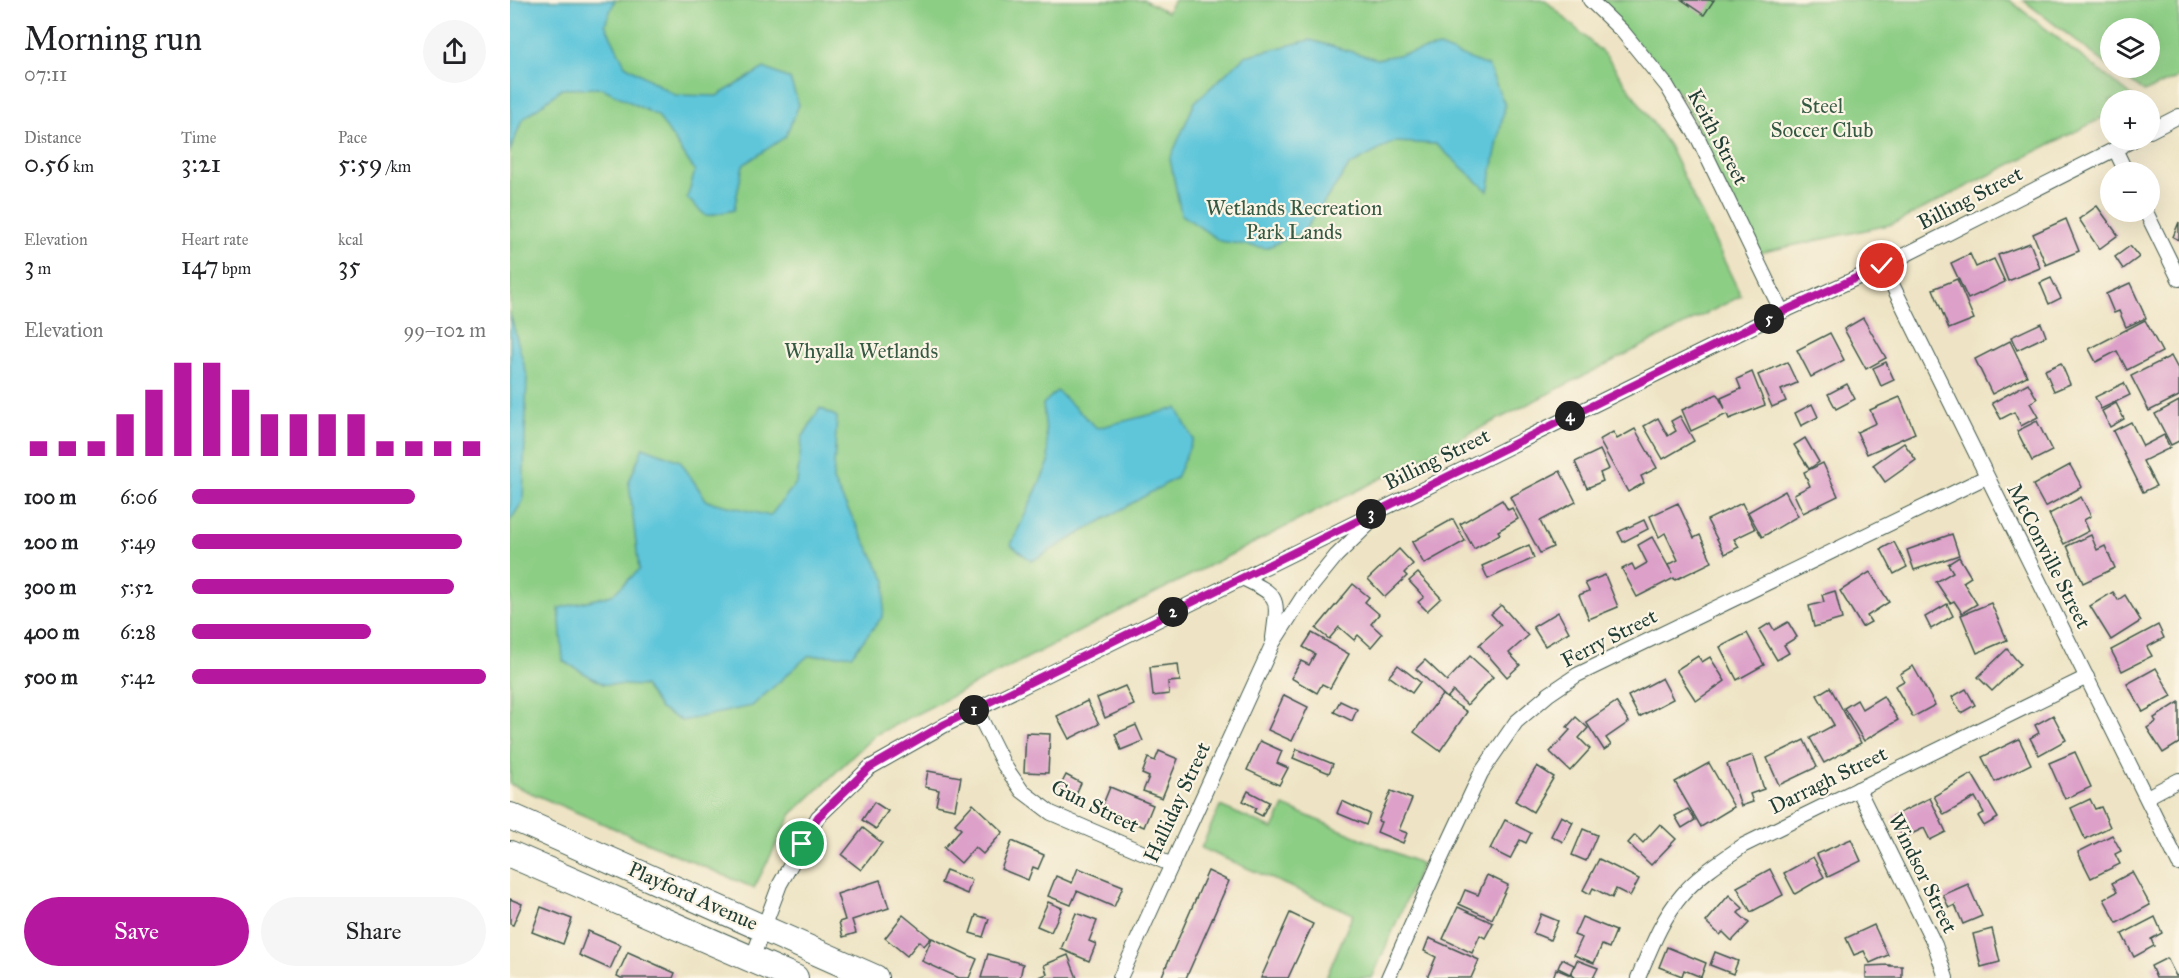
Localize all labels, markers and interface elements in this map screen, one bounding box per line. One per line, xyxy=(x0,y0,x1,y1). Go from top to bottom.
map controls xyxy=(2100,18,2160,222)
button: layers xyxy=(2100,18,2160,78)
text: Morning run xyxy=(24,19,202,59)
button: share xyxy=(423,20,486,83)
text: 07:11 xyxy=(24,62,67,86)
street label: Keith Street xyxy=(1682,85,1754,190)
button: + xyxy=(2100,90,2160,150)
park label: Steel Soccer Club xyxy=(1771,93,1873,143)
text: Distance xyxy=(24,128,81,147)
text: Time xyxy=(181,128,216,147)
text: Pace xyxy=(338,128,367,147)
text: 0.56 xyxy=(24,147,70,179)
text: 3:21 xyxy=(181,147,221,179)
text: 5:59 xyxy=(338,147,383,179)
text: km xyxy=(70,157,94,176)
text: /km xyxy=(383,157,411,176)
street label: Billing Street xyxy=(1913,160,2027,236)
button: − xyxy=(2100,162,2160,222)
park label: Wetlands Recreation Park Lands xyxy=(1206,195,1382,245)
text: Elevation xyxy=(24,230,88,249)
text: Heart rate xyxy=(181,230,248,249)
text: kcal xyxy=(338,230,363,249)
pin xyxy=(1856,240,1907,291)
text: 3 xyxy=(24,249,34,281)
text: 147 xyxy=(181,249,219,281)
text: 35 xyxy=(338,249,360,281)
icon: check xyxy=(1865,249,1898,282)
text: m xyxy=(34,259,51,278)
text: bpm xyxy=(219,259,251,278)
pin: 5 xyxy=(1754,304,1784,334)
text: 5 xyxy=(1765,309,1773,328)
text: Elevation xyxy=(24,318,103,342)
text: 99–102 m xyxy=(404,318,486,342)
park label: Whyalla Wetlands xyxy=(784,338,938,364)
pin: 4 xyxy=(1555,401,1585,431)
text: 4 xyxy=(1566,406,1574,425)
street label: Billing Street xyxy=(1380,422,1495,496)
street label: McConville Street xyxy=(2001,479,2097,633)
text: 100 m xyxy=(24,485,76,509)
text: 6:06 xyxy=(120,485,157,509)
pin: 3 xyxy=(1356,499,1386,529)
text: 3 xyxy=(1368,504,1374,523)
text: 200 m xyxy=(24,530,78,554)
text: 5:49 xyxy=(120,530,156,554)
text: 300 m xyxy=(24,575,76,599)
text: 5:52 xyxy=(120,575,154,599)
pin: 2 xyxy=(1158,597,1188,627)
text: 2 xyxy=(1169,602,1177,621)
street label: Ferry Street xyxy=(1557,602,1662,673)
text: 400 m xyxy=(24,620,80,644)
text: 6:28 xyxy=(120,620,156,644)
text: 500 m xyxy=(24,665,78,689)
text: 5:42 xyxy=(120,665,155,689)
pin: 1 xyxy=(959,695,989,725)
text: 1 xyxy=(971,700,977,719)
street label: Halliday Street xyxy=(1138,737,1216,866)
street label: Darragh Street xyxy=(1765,740,1892,820)
street label: Gun Street xyxy=(1047,774,1144,839)
street label: Windsor Street xyxy=(1883,809,1964,938)
pin xyxy=(776,818,827,869)
icon: arrive xyxy=(785,827,818,860)
street label: Playford Avenue xyxy=(624,856,762,936)
button: Save xyxy=(24,897,249,966)
button: Share xyxy=(261,897,486,966)

